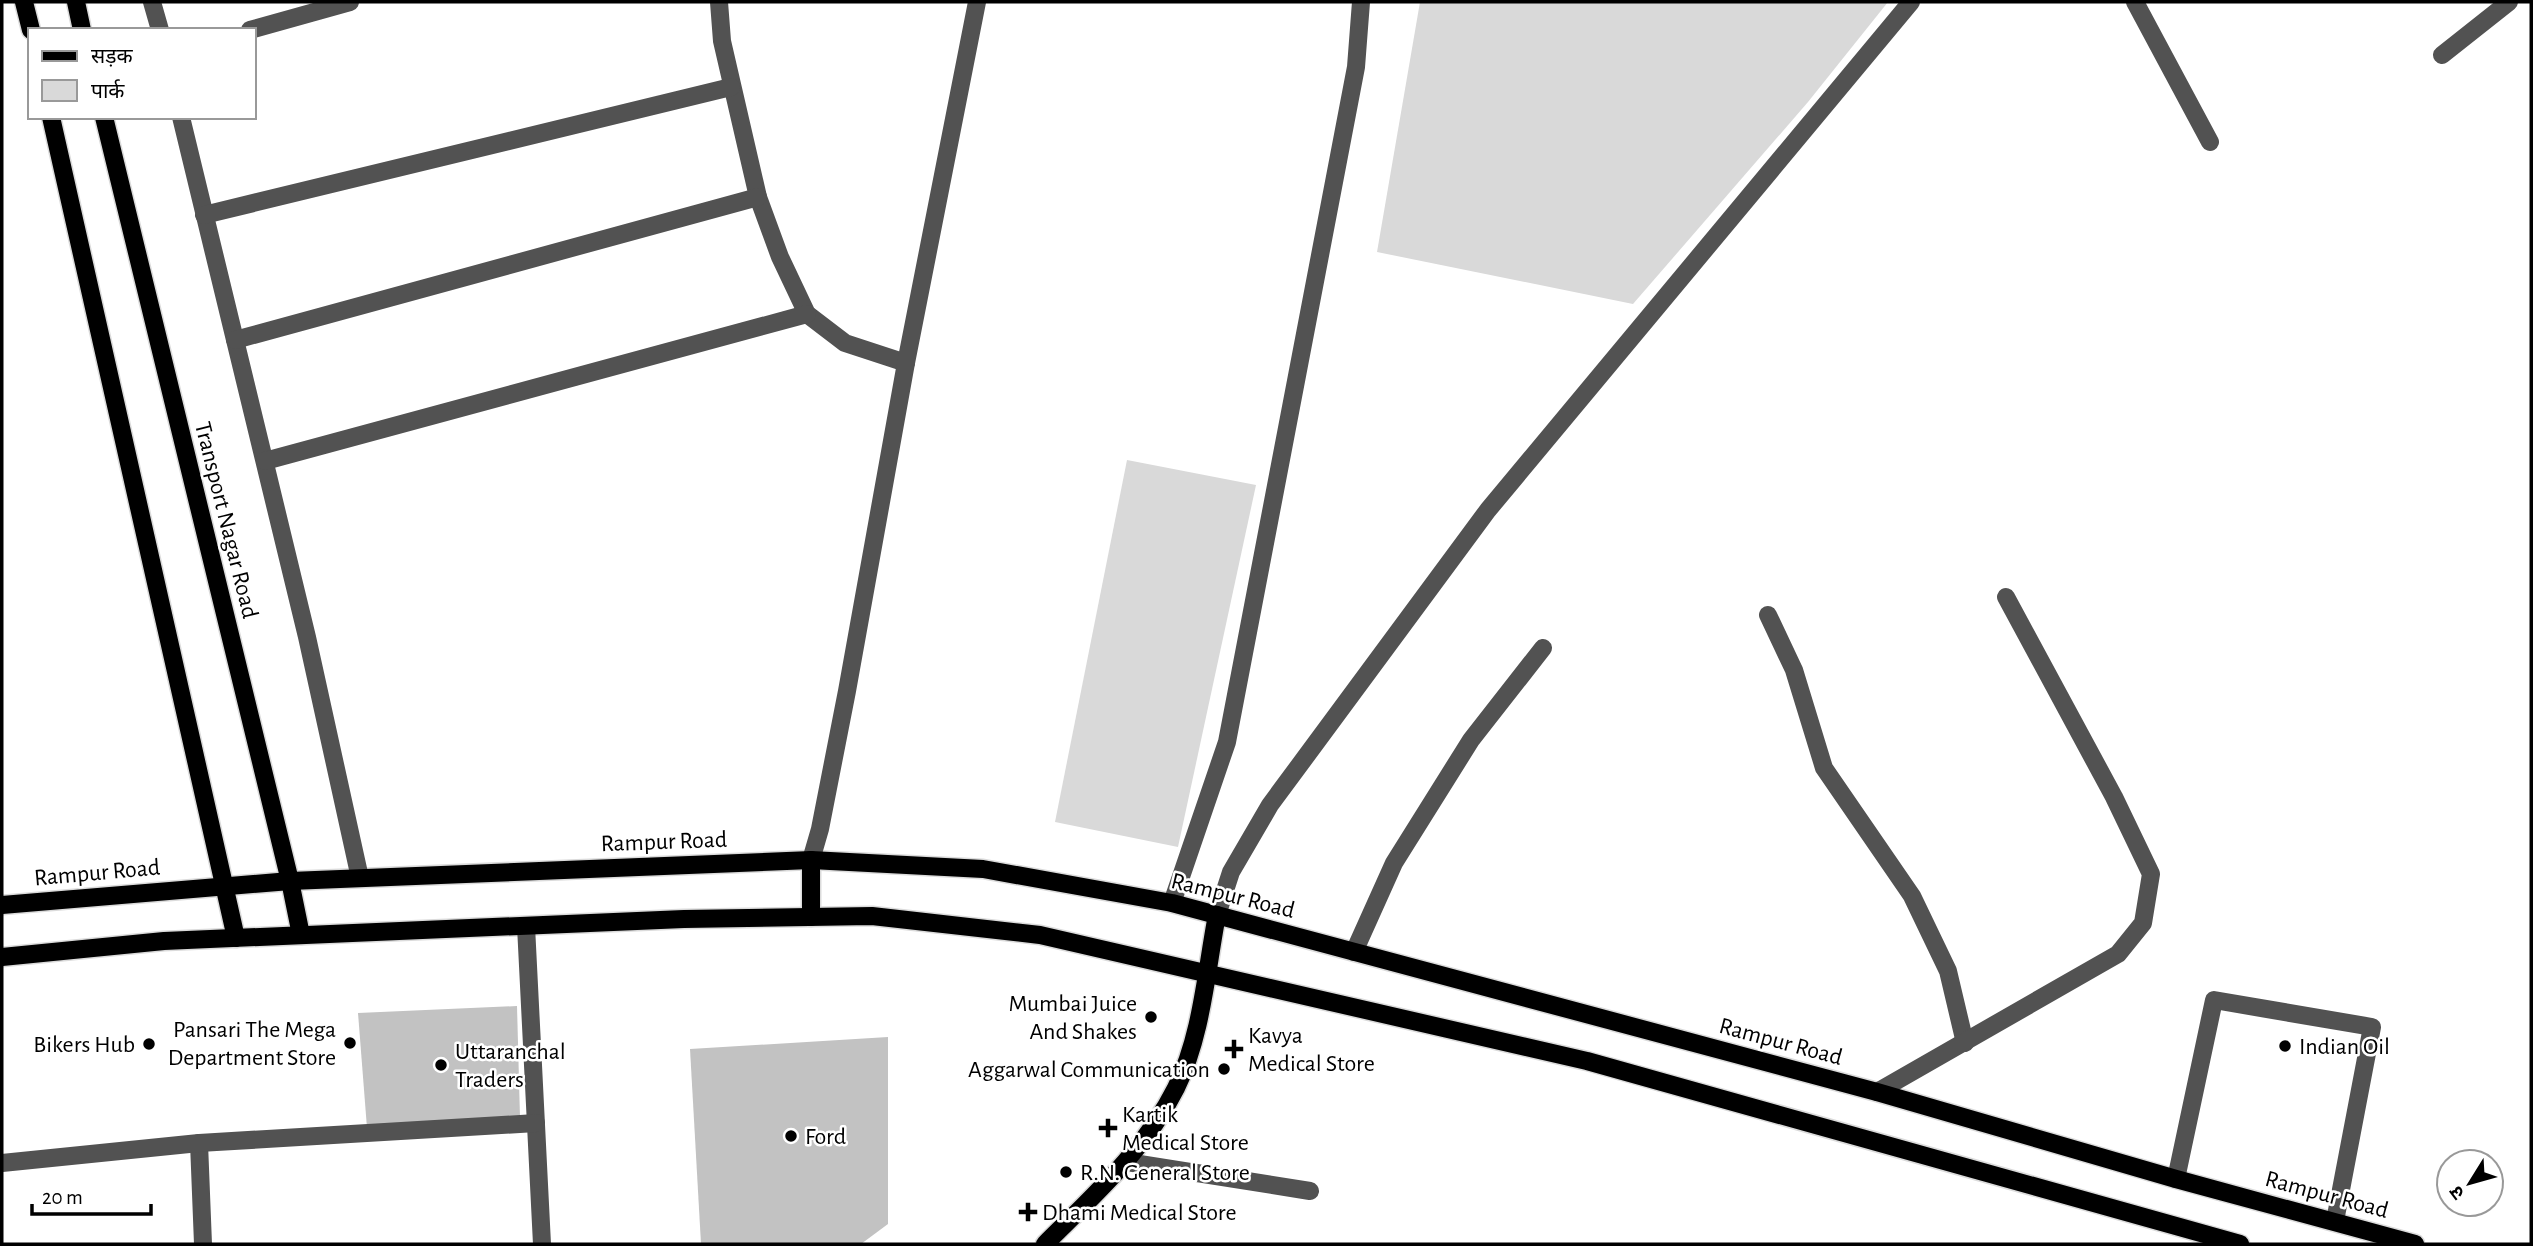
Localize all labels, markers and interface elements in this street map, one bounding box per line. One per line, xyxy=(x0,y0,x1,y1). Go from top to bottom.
legend xyxy=(28,28,256,119)
text: सड़क xyxy=(91,46,133,67)
text: पार्क xyxy=(91,79,125,102)
street label: Transport Nagar Road xyxy=(190,420,262,621)
street label: Rampur Road xyxy=(600,828,728,856)
street label: Rampur Road xyxy=(33,856,161,890)
street label: Rampur Road xyxy=(1168,869,1297,923)
place label: Mumbai Juice And Shakes xyxy=(1009,992,1137,1044)
marker: Mumbai Juice And Shakes xyxy=(1143,1009,1159,1025)
street label: Rampur Road xyxy=(1717,1014,1845,1070)
place label: Pansari The Mega Department Store xyxy=(168,1018,336,1070)
place label: Kavya Medical Store xyxy=(1248,1024,1375,1076)
place label: Bikers Hub xyxy=(33,1033,135,1057)
marker: Pansari The Mega Department Store xyxy=(342,1035,358,1051)
place label: Indian Oil xyxy=(2299,1035,2390,1059)
marker: Bikers Hub xyxy=(141,1036,157,1052)
marker: Indian Oil xyxy=(2277,1038,2293,1054)
place label: Uttaranchal Traders xyxy=(455,1040,566,1092)
marker: Kavya Medical Store xyxy=(1226,1041,1242,1057)
marker: Uttaranchal Traders xyxy=(433,1057,449,1073)
place label: Aggarwal Communication xyxy=(968,1058,1210,1082)
marker: Aggarwal Communication xyxy=(1216,1061,1232,1077)
place label: Kartik Medical Store xyxy=(1122,1103,1249,1155)
marker: Kartik Medical Store xyxy=(1100,1120,1116,1136)
place label: Ford xyxy=(805,1125,846,1149)
marker: Ford xyxy=(783,1128,799,1144)
north arrow xyxy=(2435,1148,2505,1218)
place label: R.N. General Store xyxy=(1080,1161,1250,1185)
marker: R.N. General Store xyxy=(1058,1164,1074,1180)
street label: Rampur Road xyxy=(2263,1167,2391,1223)
scale bar xyxy=(32,1172,150,1216)
text: उ xyxy=(2446,1181,2469,1202)
text: 20 m xyxy=(42,1187,83,1208)
place label: Dhami Medical Store xyxy=(1042,1201,1237,1225)
marker: Dhami Medical Store xyxy=(1020,1204,1036,1220)

